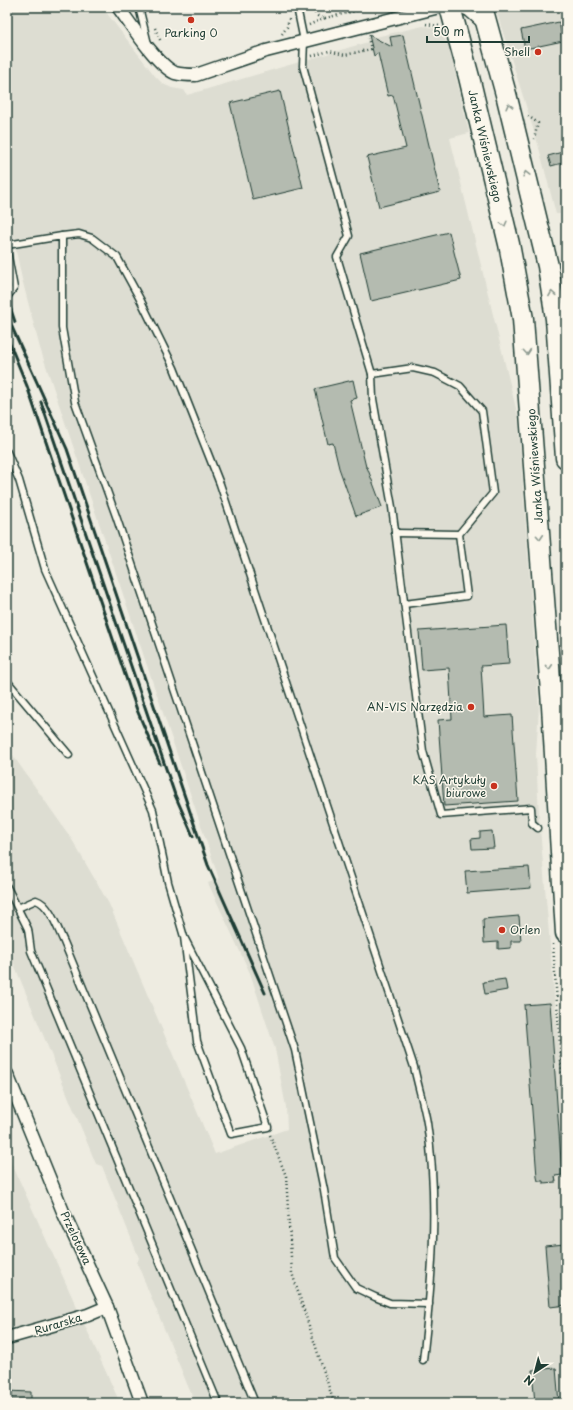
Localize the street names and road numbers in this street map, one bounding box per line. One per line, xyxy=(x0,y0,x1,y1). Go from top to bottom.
street label: Janka Wiśniewskiego xyxy=(464,88,507,204)
street label: Janka Wiśniewskiego xyxy=(522,408,547,524)
street label: Przelotowa xyxy=(57,1208,96,1267)
street label: Rurarska xyxy=(32,1308,84,1339)

